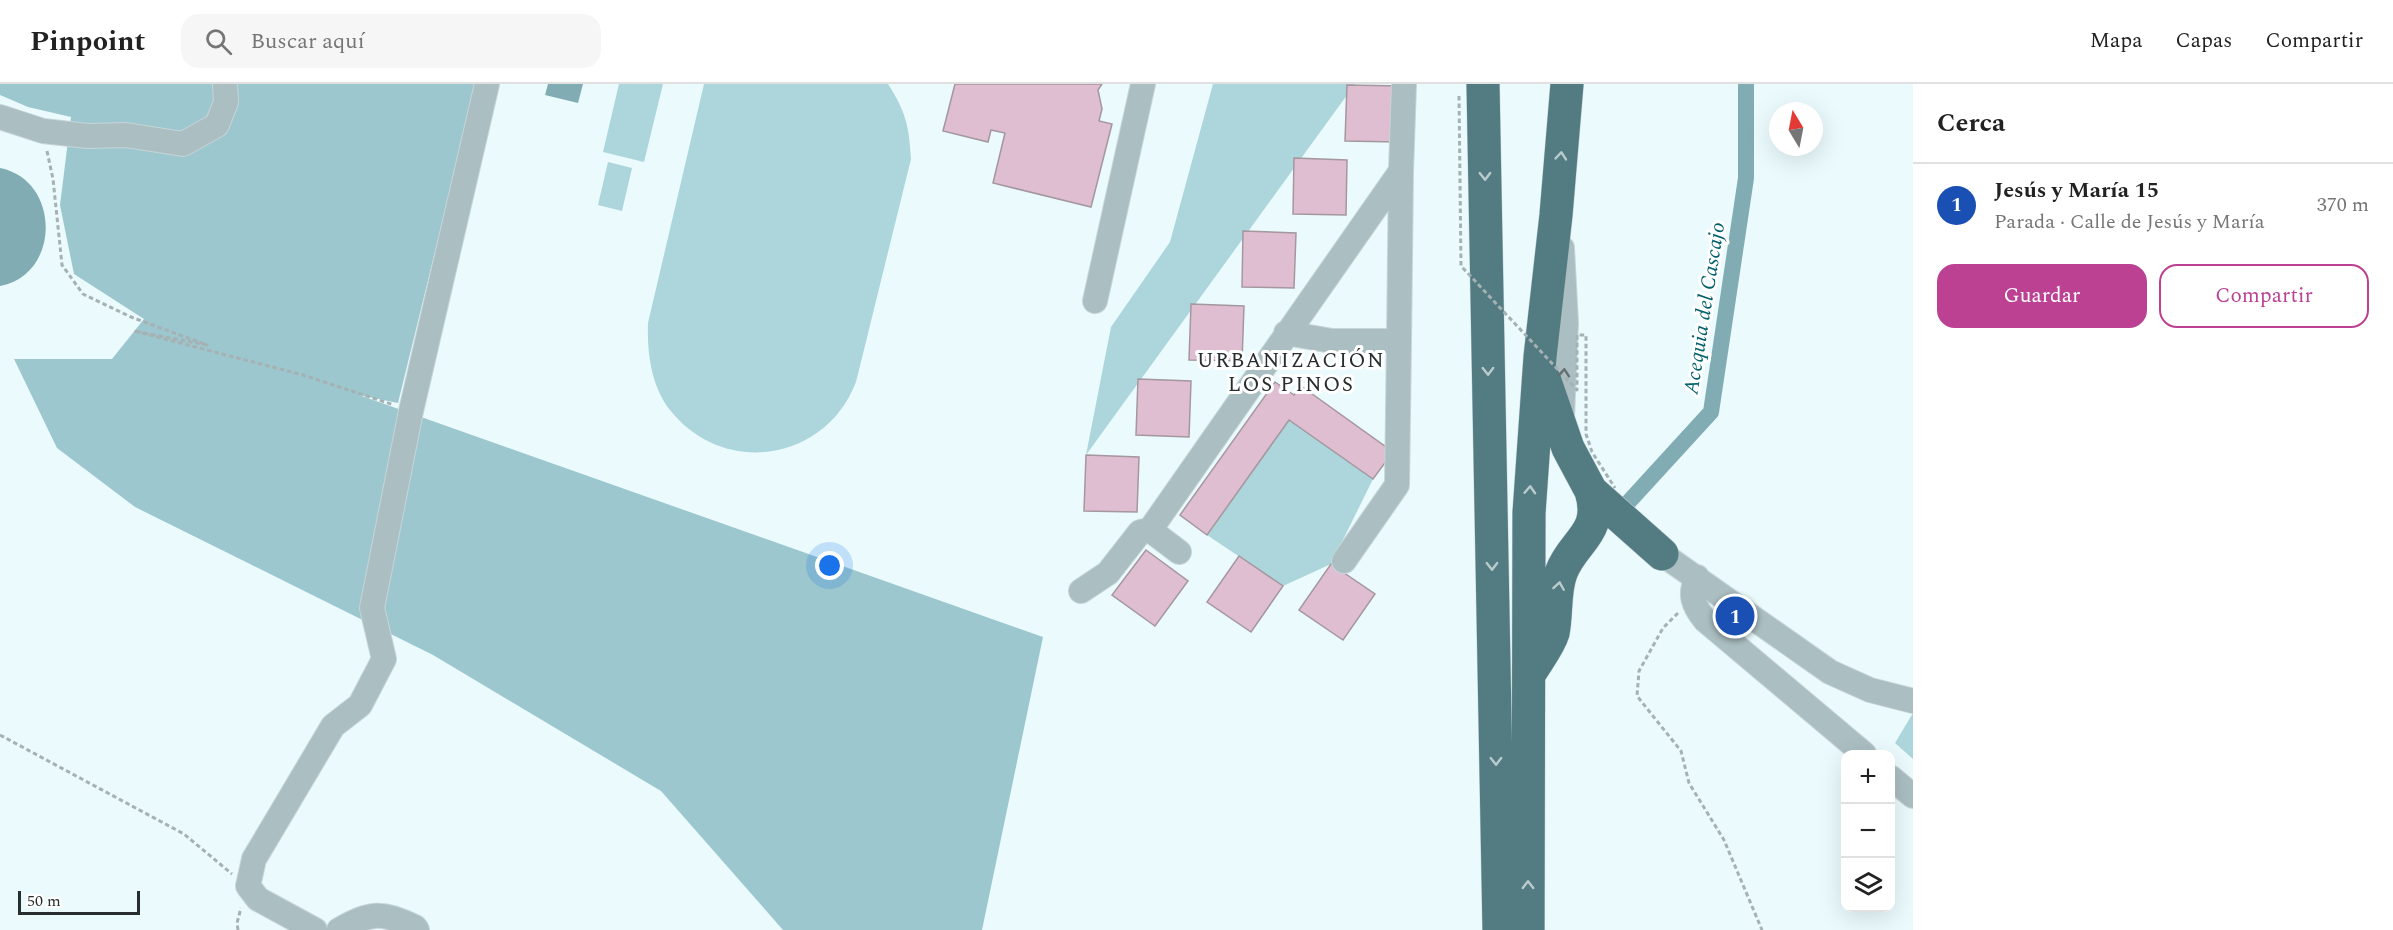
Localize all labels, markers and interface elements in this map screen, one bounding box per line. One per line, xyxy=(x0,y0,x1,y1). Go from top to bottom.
search box xyxy=(181,14,601,68)
text: Pinpoint xyxy=(30,20,145,63)
icon: search xyxy=(202,25,235,58)
text: Buscar aquí xyxy=(250,25,365,58)
text: Mapa xyxy=(2090,25,2143,57)
text: Capas xyxy=(2176,25,2232,57)
text: Compartir xyxy=(2265,25,2363,57)
north arrow xyxy=(1769,102,1823,156)
text: Cerca xyxy=(1937,103,2005,143)
one-way arrow xyxy=(1554,152,1567,161)
one-way arrow xyxy=(1478,172,1491,181)
text: Jesús y María 15 xyxy=(1994,174,2159,207)
text: 1 xyxy=(1951,190,1962,220)
text: 370 m xyxy=(2317,190,2369,220)
text: Parada · Calle de Jesús y María xyxy=(1994,207,2265,237)
water label: Acequia del Cascajo xyxy=(1675,220,1734,397)
button: Guardar xyxy=(1937,264,2147,328)
button: Compartir xyxy=(2159,264,2369,328)
district label: URBANIZACIÓN LOS PINOS xyxy=(1197,345,1385,401)
one-way arrow xyxy=(1482,367,1495,376)
one-way arrow xyxy=(1558,369,1571,378)
one-way arrow xyxy=(1524,486,1537,495)
your location xyxy=(815,551,844,580)
one-way arrow xyxy=(1486,562,1498,571)
one-way arrow xyxy=(1552,581,1564,590)
pin: 1 xyxy=(1716,594,1754,638)
map controls xyxy=(1841,750,1895,912)
button: + xyxy=(1841,750,1895,804)
one-way arrow xyxy=(1490,756,1502,765)
button: − xyxy=(1841,804,1895,858)
button: layers xyxy=(1841,858,1895,912)
one-way arrow xyxy=(1522,880,1534,889)
scale bar xyxy=(18,888,140,916)
text: 50 m xyxy=(27,889,61,913)

